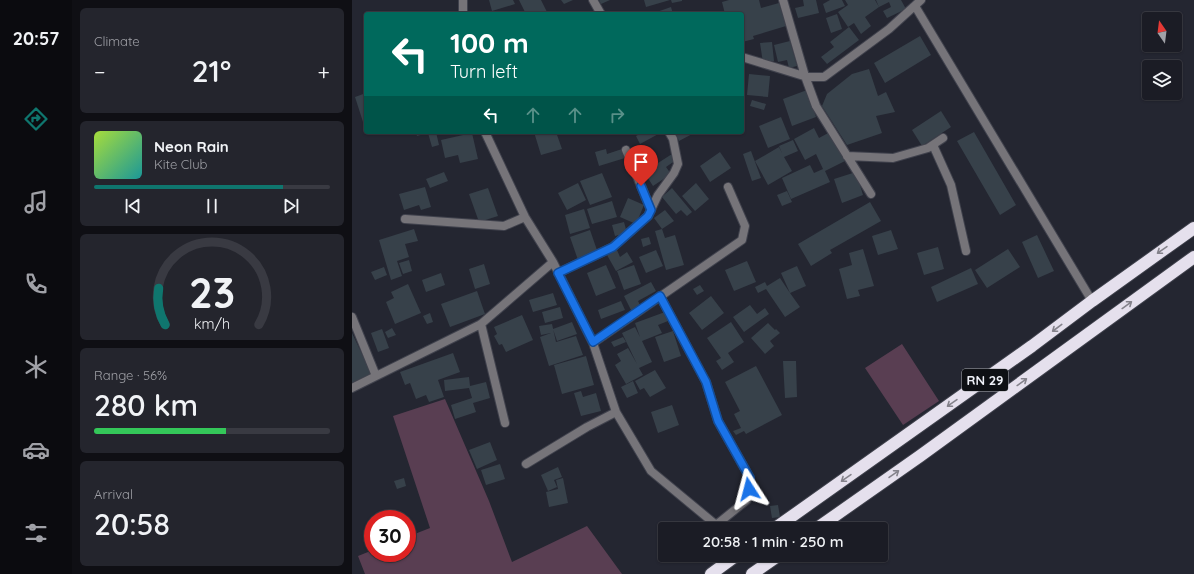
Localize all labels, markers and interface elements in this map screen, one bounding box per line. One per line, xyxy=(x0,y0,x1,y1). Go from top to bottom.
north arrow xyxy=(1142,12,1182,52)
map controls xyxy=(1142,12,1182,100)
text: 100 m xyxy=(450,25,529,60)
text: 20:57 xyxy=(13,27,59,50)
icon: left xyxy=(384,28,436,80)
text: Climate xyxy=(94,33,140,49)
text: 21° xyxy=(192,52,231,90)
text: − xyxy=(94,58,105,86)
text: + xyxy=(318,58,330,86)
text: Turn left xyxy=(450,60,518,83)
button: layers xyxy=(1142,60,1182,100)
icon: left xyxy=(480,104,502,126)
icon: ahead xyxy=(522,104,544,126)
icon: ahead xyxy=(564,104,586,126)
icon: right xyxy=(606,104,628,126)
icon: directions xyxy=(22,105,50,133)
text: Neon Rain xyxy=(154,137,229,156)
pin xyxy=(624,145,658,186)
icon: arrive xyxy=(630,151,652,173)
text: Kite Club xyxy=(154,156,207,172)
icon: music xyxy=(22,188,50,216)
icon: previous xyxy=(122,195,144,217)
icon: pause xyxy=(201,195,223,217)
icon: next xyxy=(280,195,302,217)
one-way arrow xyxy=(1157,246,1168,254)
text: 23 xyxy=(189,266,235,318)
icon: phone xyxy=(22,270,50,298)
one-way arrow xyxy=(1121,301,1132,309)
text: km/h xyxy=(194,315,230,333)
one-way arrow xyxy=(1052,323,1063,332)
icon: climate xyxy=(22,353,50,381)
text: Range · 56% xyxy=(94,367,167,383)
road number: RN 29 xyxy=(962,369,1008,391)
one-way arrow xyxy=(1016,378,1027,386)
text: 280 km xyxy=(94,386,198,424)
one-way arrow xyxy=(947,399,958,407)
icon: car xyxy=(22,436,50,464)
position arrow xyxy=(728,468,770,510)
one-way arrow xyxy=(888,470,899,478)
one-way arrow xyxy=(840,474,851,483)
text: Arrival xyxy=(94,486,133,502)
text: 20:58 xyxy=(94,505,170,543)
speed limit sign: 30 xyxy=(364,510,416,562)
icon: filters xyxy=(22,519,50,547)
text: 20:58 · 1 min · 250 m xyxy=(703,532,844,551)

